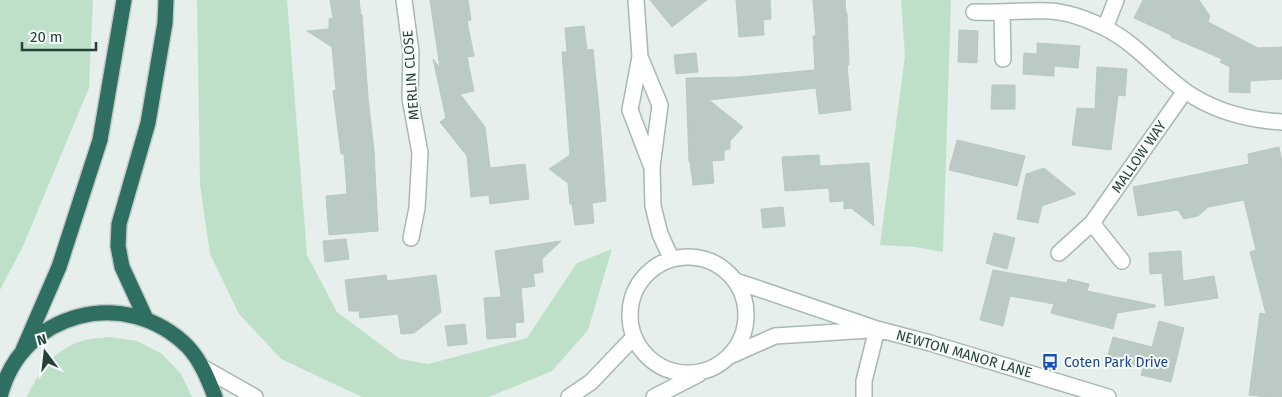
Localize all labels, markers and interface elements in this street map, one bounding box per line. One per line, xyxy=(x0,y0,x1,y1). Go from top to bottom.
scale bar xyxy=(22,20,96,52)
text: 20 m xyxy=(30,28,63,46)
street label: MERLIN CLOSE xyxy=(399,29,423,121)
street label: MALLOW WAY xyxy=(1108,118,1170,196)
street label: NEWTON MANOR LANE xyxy=(894,326,1034,382)
north arrow xyxy=(20,327,70,377)
text: N xyxy=(35,331,48,349)
bus stop icon: Coten Park Drive xyxy=(1040,352,1060,372)
place label: Coten Park Drive xyxy=(1064,354,1168,371)

